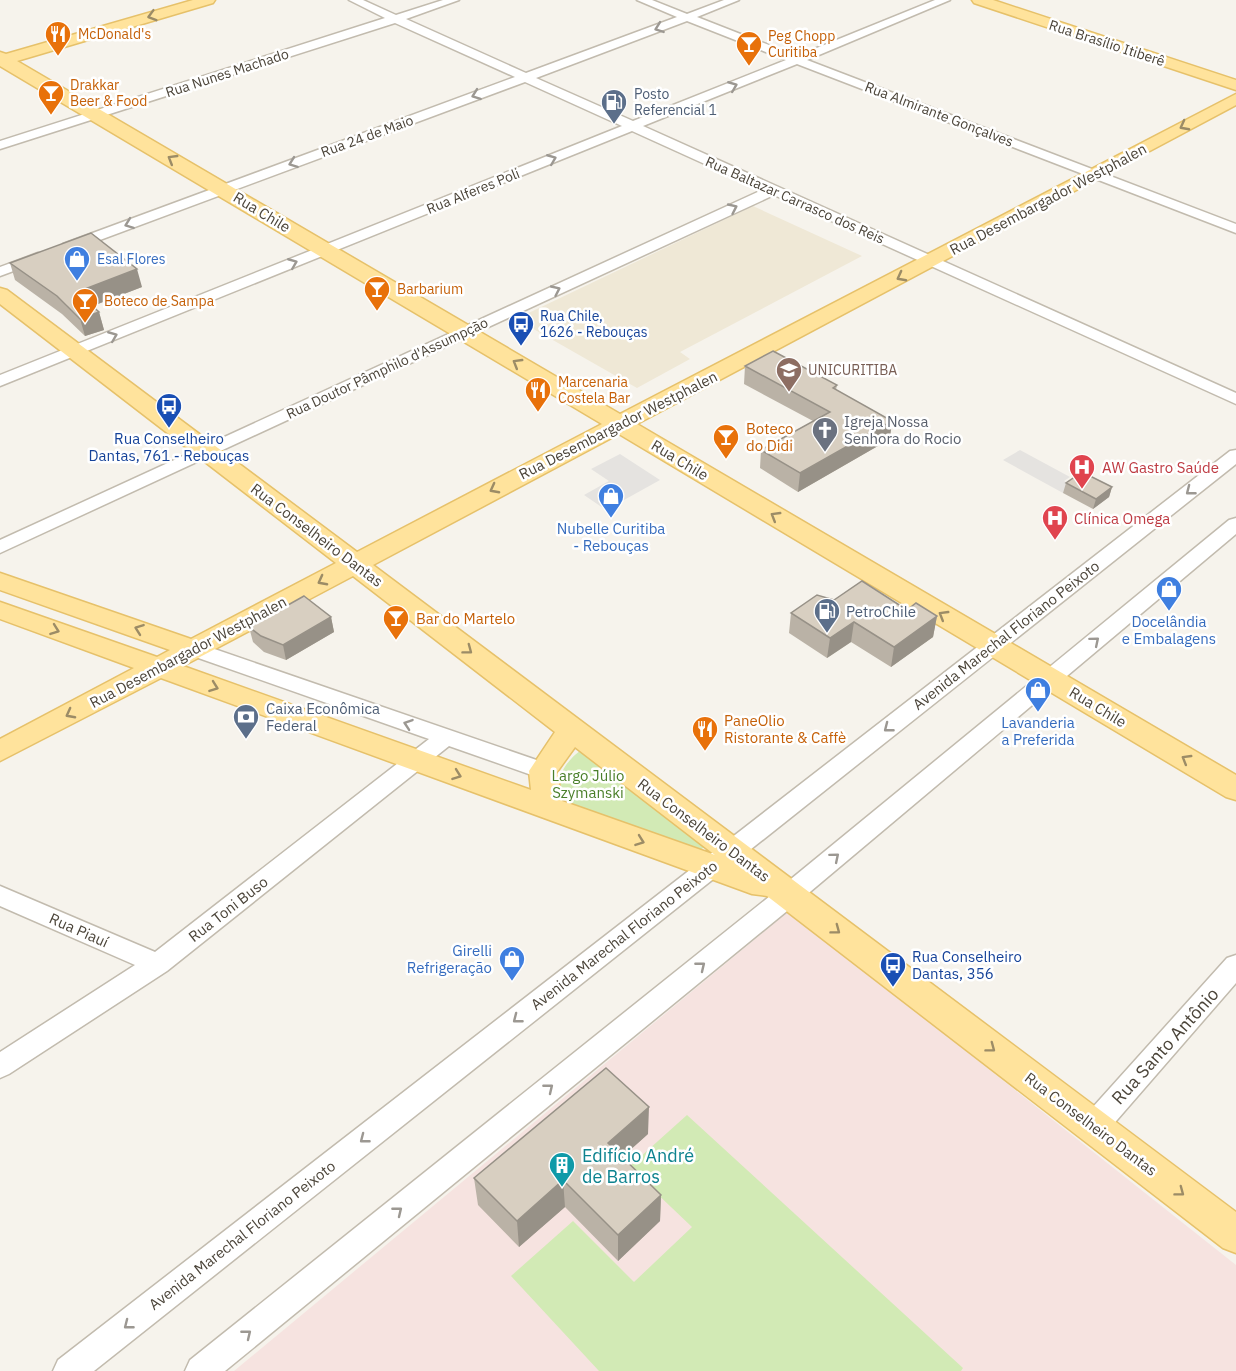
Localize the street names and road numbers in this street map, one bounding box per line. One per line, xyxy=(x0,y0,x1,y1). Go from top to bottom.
street label: Rua Brasílio Itiberê xyxy=(1047,16,1167,70)
street label: Rua Nunes Machado xyxy=(163,45,291,101)
street label: Rua Almirante Gonçalves xyxy=(862,77,1016,151)
street label: Rua 24 de Maio xyxy=(318,111,416,161)
street label: Rua Desembargador Westphalen xyxy=(946,139,1150,259)
street label: Rua Baltazar Carrasco dos Reis xyxy=(703,152,888,248)
street label: Rua Alferes Poli xyxy=(424,164,522,218)
street label: Rua Chile xyxy=(230,187,294,237)
street label: Rua Doutor Pâmphilo d'Assumpção xyxy=(283,313,491,423)
street label: Rua Desembargador Westphalen xyxy=(515,367,721,483)
street label: Rua Chile xyxy=(648,435,712,485)
street label: Rua Conselheiro Dantas xyxy=(247,479,387,591)
street label: Avenida Marechal Floriano Peixoto xyxy=(909,556,1103,714)
street label: Rua Desembargador Westphalen xyxy=(86,592,290,712)
street label: Rua Chile xyxy=(1066,682,1130,732)
street label: Rua Conselheiro Dantas xyxy=(634,774,774,886)
street label: Avenida Marechal Floriano Peixoto xyxy=(527,856,721,1014)
street label: Rua Toni Buso xyxy=(185,872,271,946)
street label: Rua Piauí xyxy=(46,909,112,952)
street label: Rua Santo Antônio xyxy=(1106,983,1224,1109)
street label: Rua Conselheiro Dantas xyxy=(1021,1068,1161,1180)
street label: Avenida Marechal Floriano Peixoto xyxy=(145,1156,339,1314)

